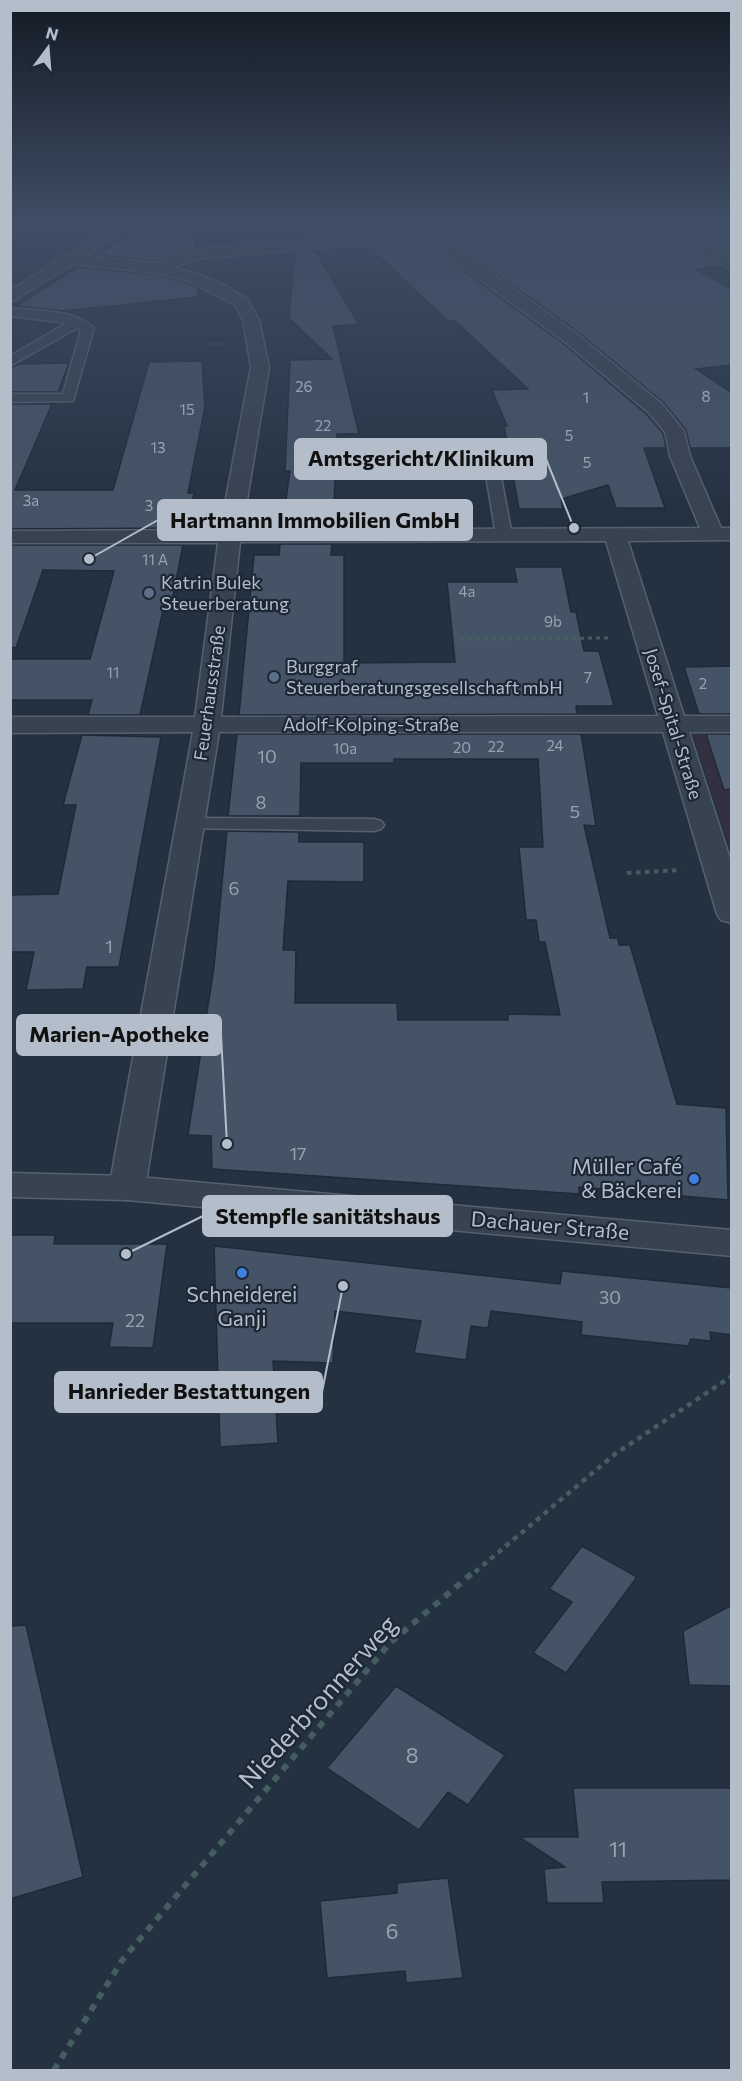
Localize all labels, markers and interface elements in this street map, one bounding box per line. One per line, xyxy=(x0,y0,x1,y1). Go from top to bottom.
north arrow xyxy=(18,18,78,78)
text: N xyxy=(44,22,61,44)
house number: 26 xyxy=(295,377,313,395)
house number: 8 xyxy=(701,387,711,405)
house number: 1 xyxy=(583,388,589,406)
house number: 15 xyxy=(179,400,195,418)
house number: 22 xyxy=(315,416,331,434)
house number: 5 xyxy=(565,426,573,444)
house number: 13 xyxy=(151,438,165,456)
callout: Amtsgericht/Klinikum xyxy=(295,439,546,479)
text: Amtsgericht/Klinikum xyxy=(308,444,534,471)
house number: 5 xyxy=(583,453,591,471)
house number: 3a xyxy=(23,491,39,509)
house number: 3 xyxy=(145,496,153,514)
callout: Hartmann Immobilien GmbH xyxy=(158,500,472,540)
text: Hartmann Immobilien GmbH xyxy=(170,506,460,533)
house number: 11 A xyxy=(142,550,168,568)
place label: Katrin Bulek Steuerberatung xyxy=(161,571,289,614)
house number: 4a xyxy=(459,582,475,600)
marker: Katrin Bulek Steuerberatung xyxy=(142,586,156,600)
house number: 9b xyxy=(544,612,562,630)
street label: Feuerhausstraße xyxy=(189,624,229,762)
street label: Josef-Spital-Straße xyxy=(640,645,707,802)
place label: Burggraf Steuerberatungsgesellschaft mbH xyxy=(286,655,563,698)
house number: 11 xyxy=(107,663,119,681)
house number: 7 xyxy=(584,668,592,686)
marker: Burggraf Steuerberatungsgesellschaft mbH xyxy=(267,670,281,684)
house number: 2 xyxy=(699,674,707,692)
street label: Adolf-Kolping-Straße xyxy=(283,713,459,735)
house number: 24 xyxy=(546,736,564,754)
house number: 22 xyxy=(488,737,504,755)
house number: 20 xyxy=(453,738,471,756)
house number: 10a xyxy=(333,739,357,757)
house number: 10 xyxy=(257,745,277,767)
house number: 8 xyxy=(256,791,267,813)
house number: 5 xyxy=(570,800,580,822)
house number: 6 xyxy=(229,877,239,899)
house number: 1 xyxy=(105,935,113,957)
callout: Marien-Apotheke xyxy=(17,1015,221,1055)
text: Marien-Apotheke xyxy=(29,1020,209,1047)
house number: 17 xyxy=(289,1142,307,1164)
place label: Müller Café & Bäckerei xyxy=(572,1153,682,1202)
marker: Müller Café & Bäckerei xyxy=(687,1172,701,1186)
callout: Stempfle sanitätshaus xyxy=(203,1196,452,1236)
text: Stempfle sanitätshaus xyxy=(216,1202,440,1229)
street label: Dachauer Straße xyxy=(470,1205,630,1244)
marker: Schneiderei Ganji xyxy=(235,1266,249,1280)
place label: Schneiderei Ganji xyxy=(187,1281,297,1330)
house number: 30 xyxy=(599,1286,621,1308)
house number: 22 xyxy=(125,1309,145,1331)
callout: Hanrieder Bestattungen xyxy=(55,1372,322,1412)
text: Hanrieder Bestattungen xyxy=(68,1377,310,1404)
street label: Niederbronnerweg xyxy=(231,1608,403,1794)
house number: 8 xyxy=(406,1742,418,1767)
house number: 11 xyxy=(609,1836,627,1861)
house number: 6 xyxy=(386,1918,398,1943)

